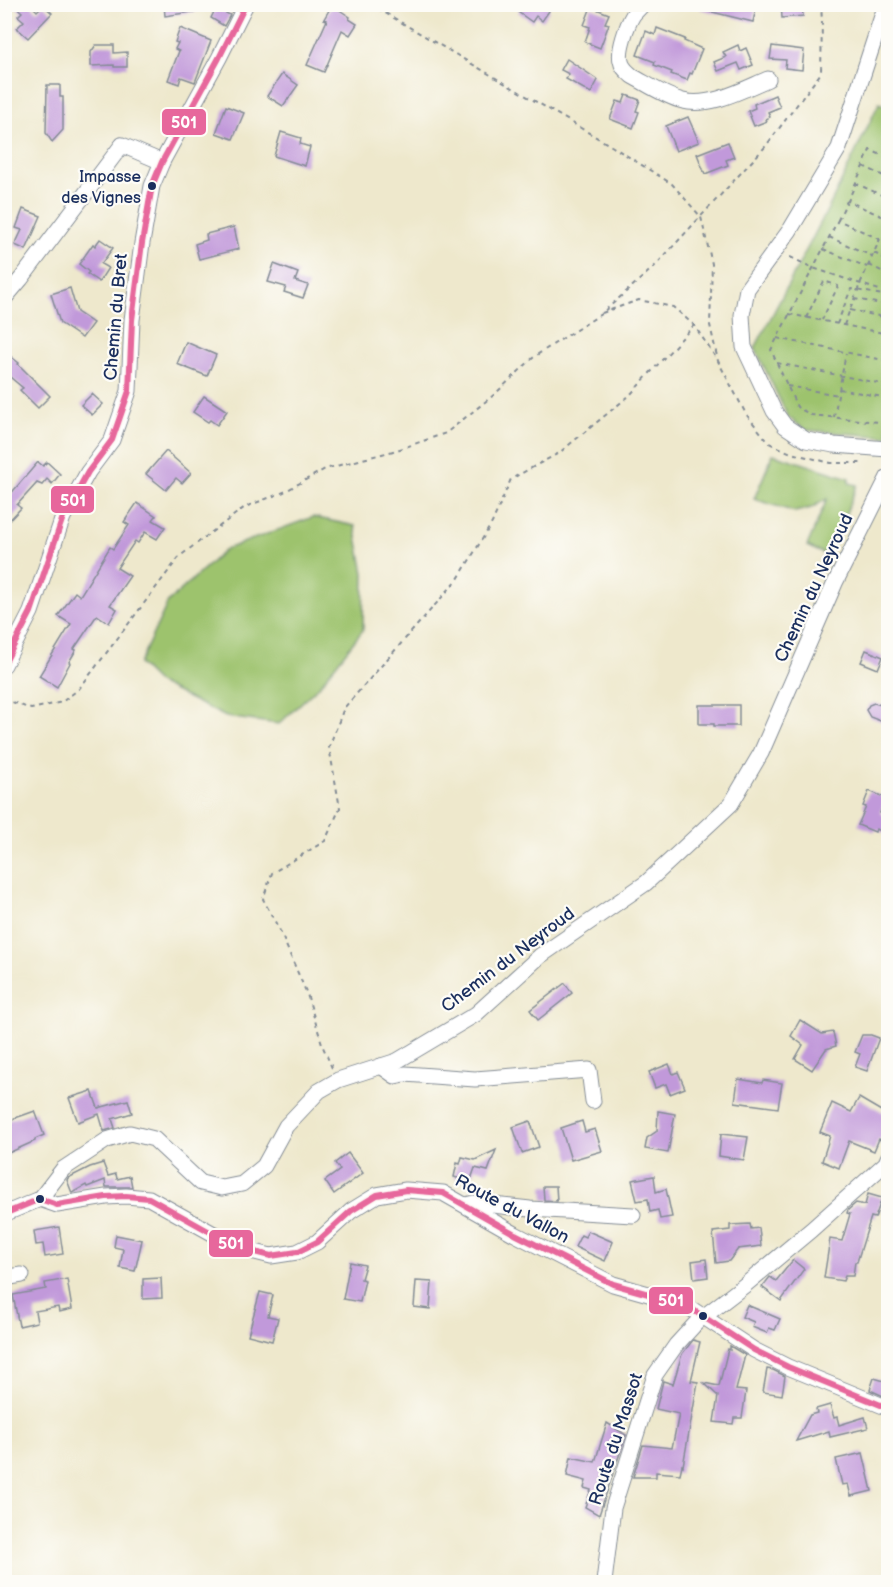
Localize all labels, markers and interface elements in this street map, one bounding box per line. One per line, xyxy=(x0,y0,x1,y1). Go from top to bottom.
line badge: 501 xyxy=(161,108,207,136)
text: 501 xyxy=(171,114,197,133)
place label: Impasse des Vignes xyxy=(61,168,142,208)
marker: Impasse des Vignes xyxy=(146,180,158,192)
street label: Chemin du Bret xyxy=(100,252,132,381)
line badge: 501 xyxy=(50,485,95,514)
text: 501 xyxy=(60,492,86,511)
street label: Chemin du Neyroud xyxy=(770,510,858,666)
street label: Chemin du Neyroud xyxy=(437,903,579,1017)
street label: Route du Vallon xyxy=(451,1170,573,1248)
unlabelled marker xyxy=(34,1193,46,1205)
line badge: 501 xyxy=(208,1229,254,1258)
text: 501 xyxy=(218,1235,244,1254)
line badge: 501 xyxy=(648,1286,694,1315)
text: 501 xyxy=(658,1292,684,1311)
unlabelled marker xyxy=(697,1310,709,1322)
street label: Route du Massot xyxy=(585,1370,647,1508)

